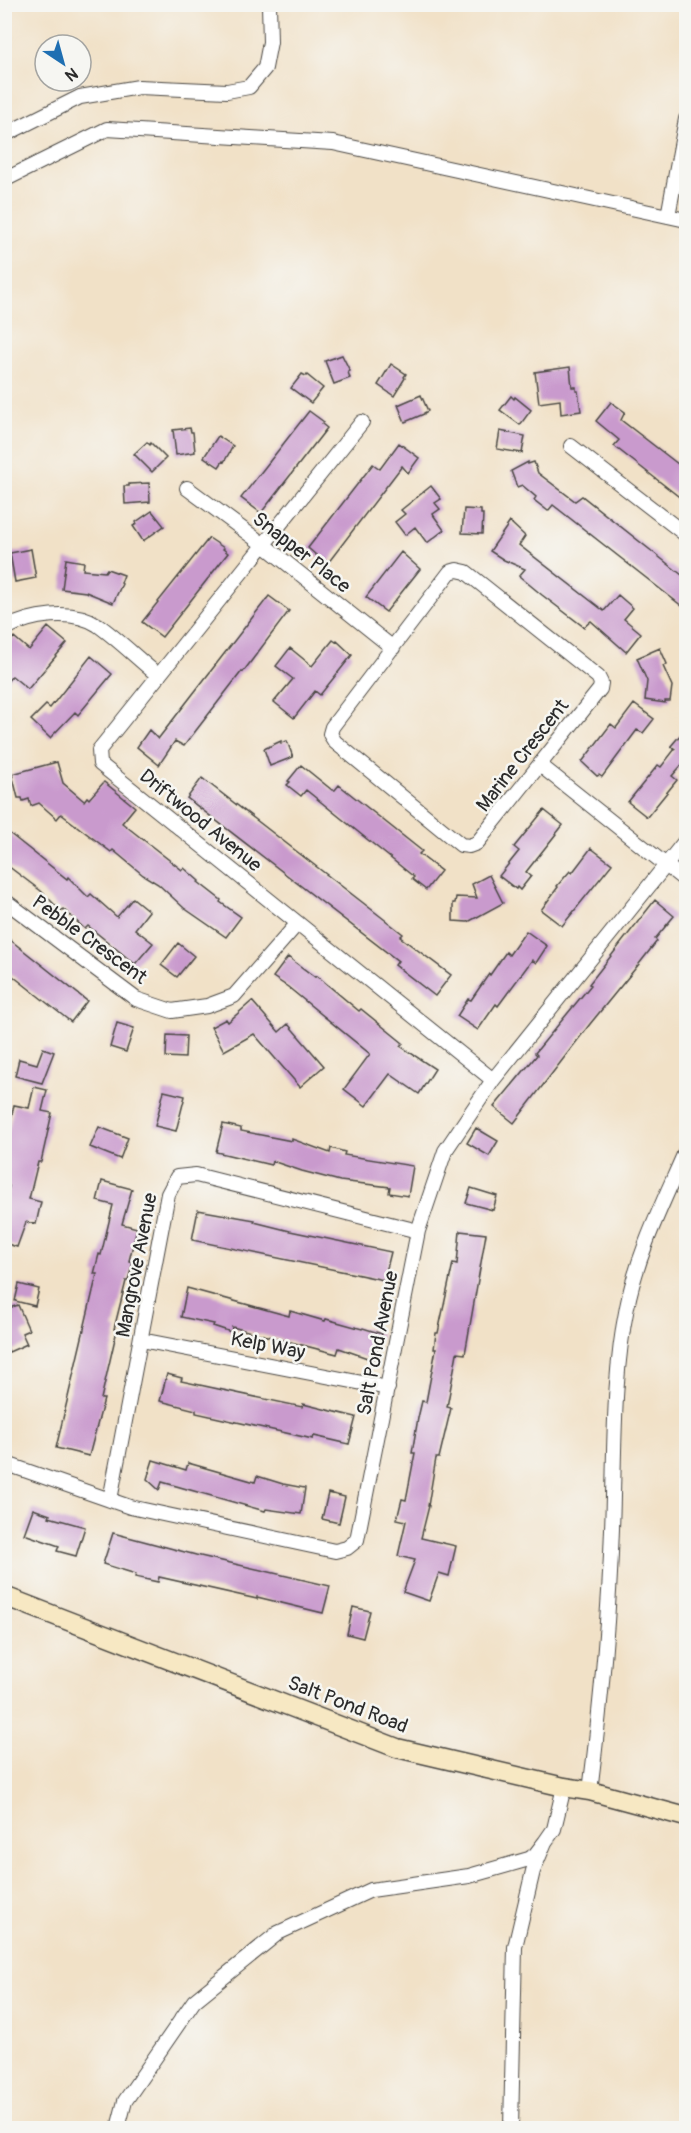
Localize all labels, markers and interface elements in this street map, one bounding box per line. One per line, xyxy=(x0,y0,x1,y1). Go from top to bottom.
north arrow xyxy=(33,33,93,93)
text: N xyxy=(61,63,81,86)
street label: Snapper Place xyxy=(248,506,356,599)
street label: Marine Crescent xyxy=(471,693,575,817)
street label: Driftwood Avenue xyxy=(135,763,267,877)
street label: Pebble Crescent xyxy=(27,889,153,990)
street label: Mangrove Avenue xyxy=(110,1191,163,1339)
street label: Salt Pond Avenue xyxy=(351,1269,404,1417)
street label: Kelp Way xyxy=(229,1326,308,1365)
street label: Salt Pond Road xyxy=(284,1670,411,1739)

